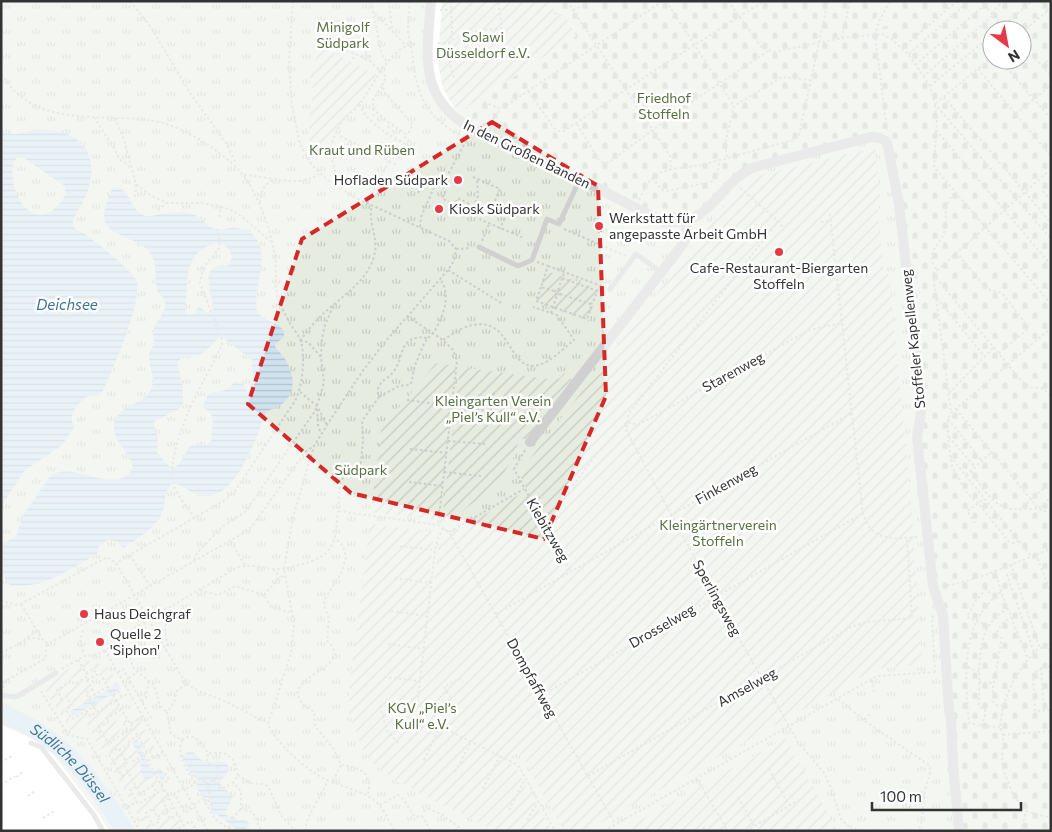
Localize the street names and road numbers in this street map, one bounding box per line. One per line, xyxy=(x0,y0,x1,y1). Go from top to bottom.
street label: In den Großen Banden xyxy=(461,115,593,192)
street label: Stoffeler Kapellenweg xyxy=(897,268,928,409)
street label: Starenweg xyxy=(699,348,767,395)
street label: Finkenweg xyxy=(692,459,760,508)
street label: Kiebitzweg xyxy=(523,495,574,565)
street label: Sperlingsweg xyxy=(690,557,746,639)
street label: Drosselweg xyxy=(626,600,698,651)
street label: Dompfaffweg xyxy=(504,635,562,721)
street label: Amselweg xyxy=(714,663,780,710)

